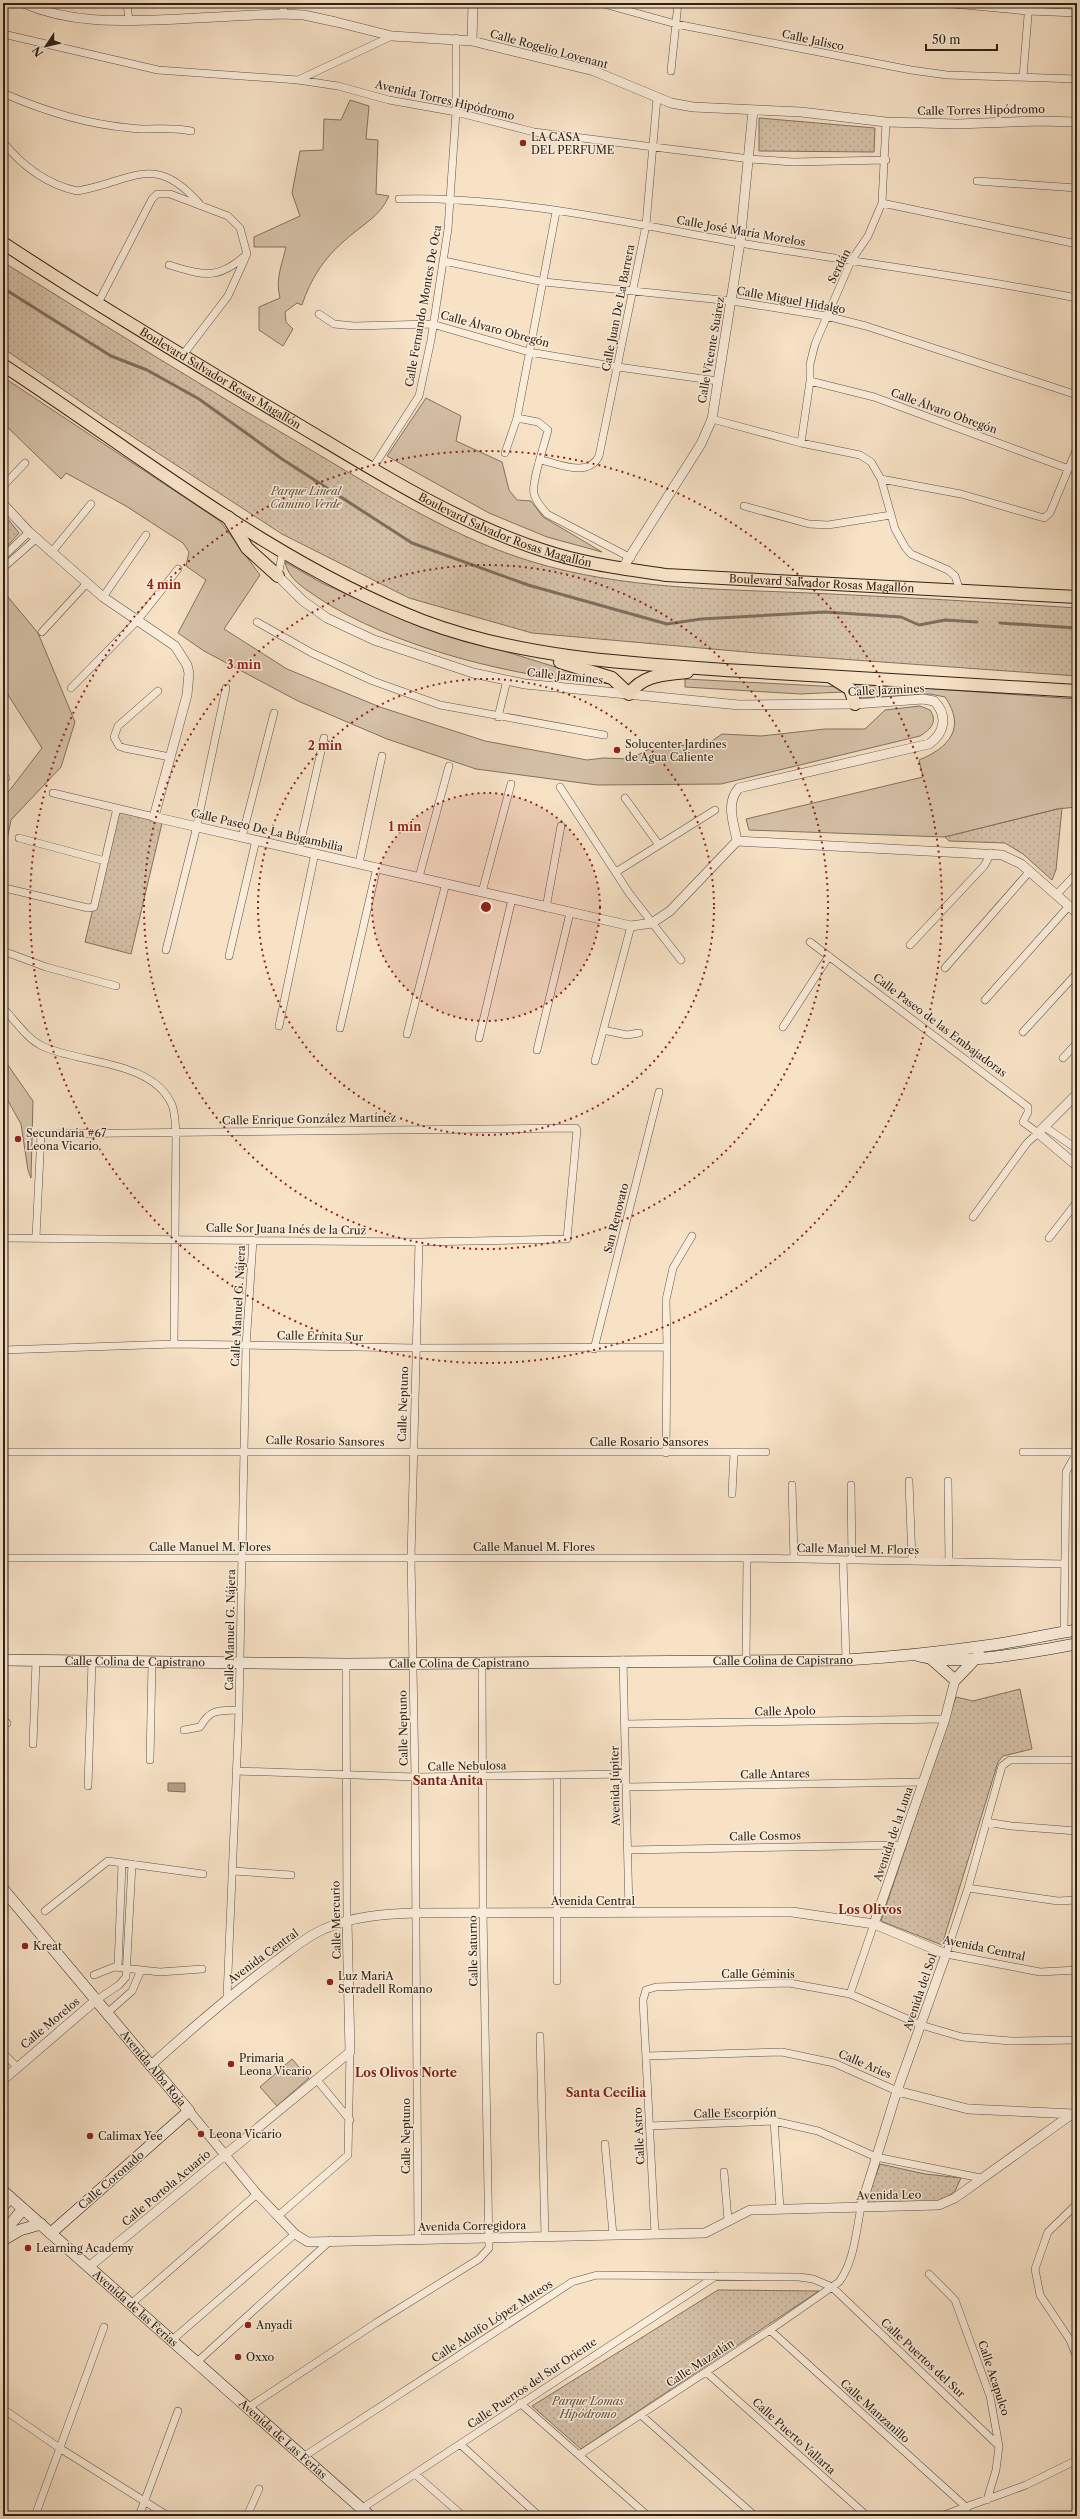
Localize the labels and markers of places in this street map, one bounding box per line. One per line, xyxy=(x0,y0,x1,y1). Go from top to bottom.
place label: LA CASA DEL PERFUME xyxy=(531,130,615,157)
marker: LA CASA DEL PERFUME xyxy=(518,138,528,148)
place label: Solucenter Jardines de Agua Caliente xyxy=(625,737,727,764)
marker: Solucenter Jardines de Agua Caliente xyxy=(612,745,622,755)
centre of rings xyxy=(479,900,493,914)
place label: Secundaria #67 Leona Vicario xyxy=(26,1126,107,1153)
marker: Secundaria #67 Leona Vicario xyxy=(13,1134,23,1144)
place label: Kreat xyxy=(33,1939,62,1953)
marker: Kreat xyxy=(20,1941,30,1951)
place label: Luz MariA Serradell Romano xyxy=(338,1969,433,1996)
marker: Luz MariA Serradell Romano xyxy=(325,1977,335,1987)
place label: Primaria Leona Vicario xyxy=(239,2051,312,2078)
marker: Primaria Leona Vicario xyxy=(226,2059,236,2069)
place label: Leona Vicario xyxy=(209,2127,282,2141)
place label: Calimax Yee xyxy=(98,2129,163,2143)
marker: Leona Vicario xyxy=(196,2129,206,2139)
marker: Calimax Yee xyxy=(85,2131,95,2141)
place label: Learning Academy xyxy=(36,2241,135,2255)
marker: Learning Academy xyxy=(23,2243,33,2253)
place label: Anyadi xyxy=(255,2318,293,2332)
marker: Anyadi xyxy=(243,2320,253,2330)
place label: Oxxo xyxy=(246,2350,275,2364)
marker: Oxxo xyxy=(233,2352,243,2362)

